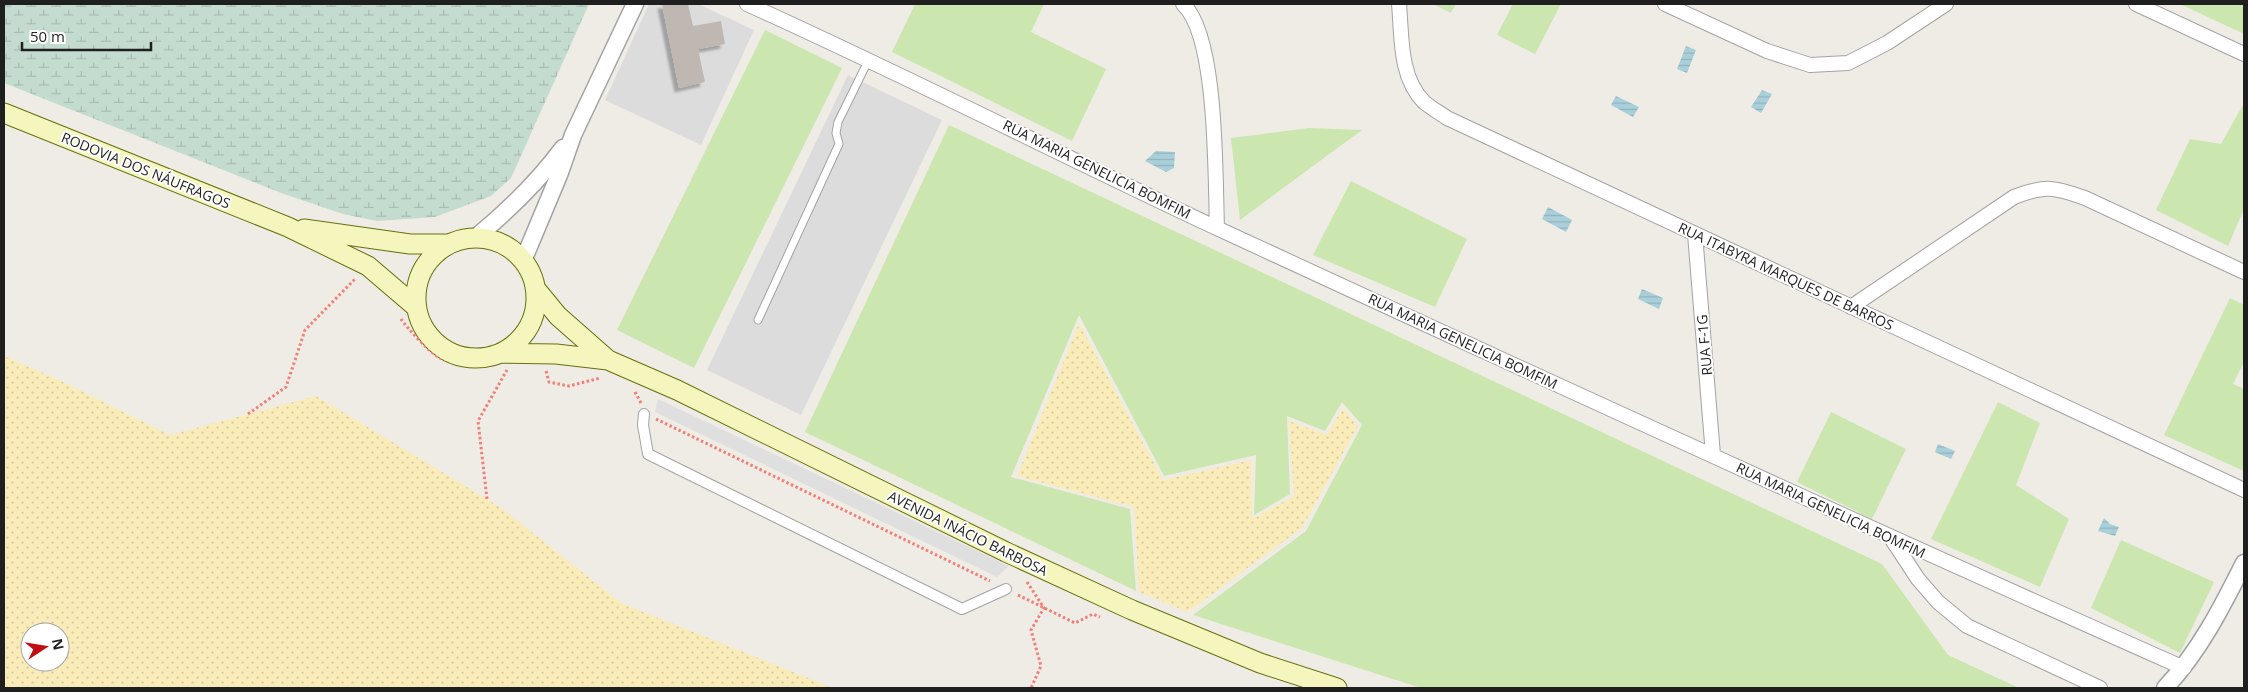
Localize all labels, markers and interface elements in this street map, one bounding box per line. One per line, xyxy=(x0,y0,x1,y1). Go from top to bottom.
scale bar xyxy=(22,20,151,52)
text: 50 m xyxy=(30,26,65,46)
street label: RUA MARIA GENELICIA BOMFIM xyxy=(1000,115,1194,223)
street label: RODOVIA DOS NÁUFRAGOS xyxy=(59,127,233,213)
street label: RUA ITABYRA MARQUES DE BARROS xyxy=(1675,218,1897,334)
street label: RUA MARIA GENELICIA BOMFIM xyxy=(1365,289,1561,393)
street label: RUA F-1G xyxy=(1692,314,1716,376)
street label: RUA MARIA GENELICIA BOMFIM xyxy=(1733,458,1929,562)
street label: AVENIDA INÁCIO BARBOSA xyxy=(885,486,1051,580)
north arrow xyxy=(20,622,70,672)
text: N xyxy=(48,637,69,652)

